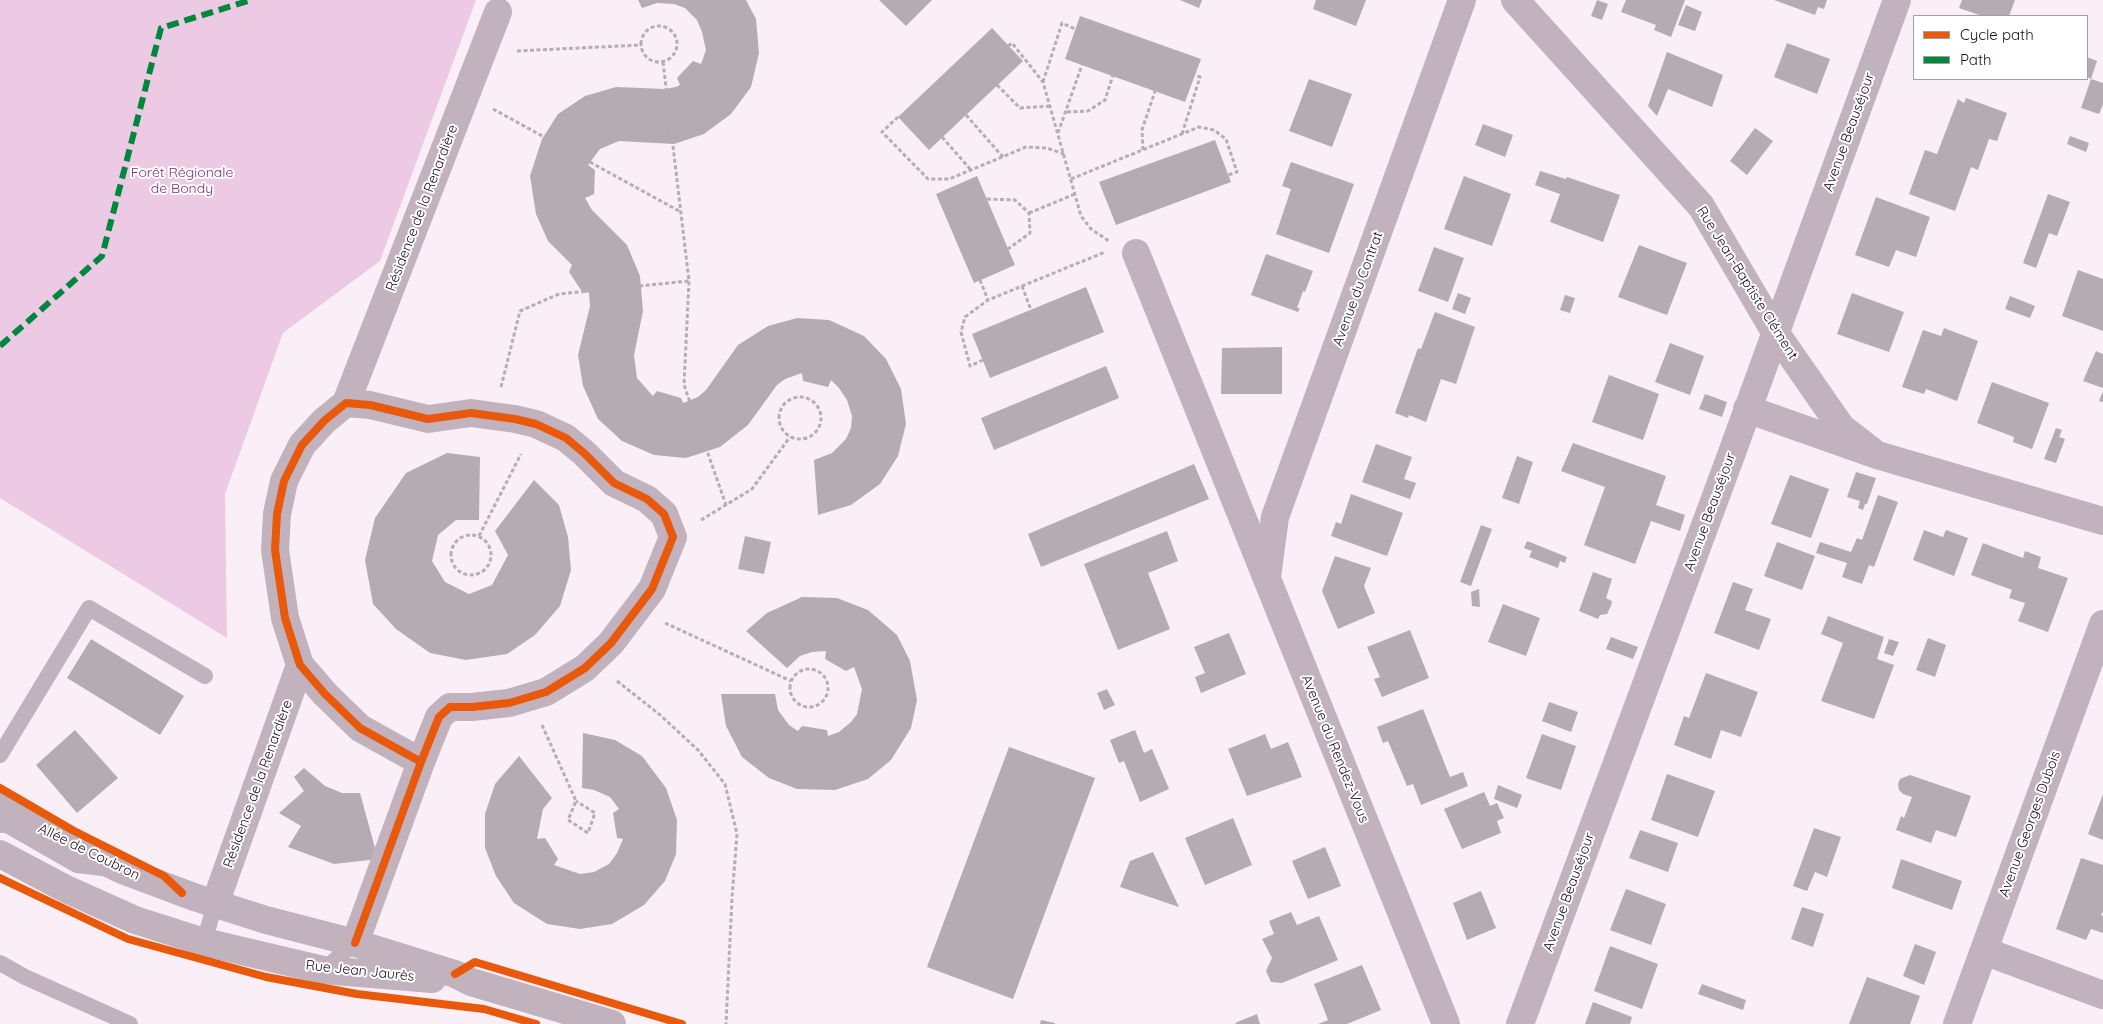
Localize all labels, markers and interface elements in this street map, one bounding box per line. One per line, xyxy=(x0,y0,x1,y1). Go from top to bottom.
legend xyxy=(1913,15,2088,80)
text: Cycle path xyxy=(1960,25,2034,44)
text: Path xyxy=(1960,50,1992,69)
street label: Avenue Beauséjour xyxy=(1820,70,1878,194)
street label: Résidence de la Renardière xyxy=(382,122,462,294)
park label: Forêt Régionale de Bondy xyxy=(131,165,233,198)
street label: Rue Jean-Baptiste Clément xyxy=(1693,203,1801,363)
street label: Avenue du Contrat xyxy=(1329,229,1387,349)
street label: Avenue Beauséjour xyxy=(1681,450,1739,574)
street label: Avenue du Rendez-Vous xyxy=(1298,673,1372,825)
street label: Résidence de la Renardière xyxy=(220,698,296,870)
street label: Avenue Georges Dubois xyxy=(1996,749,2064,899)
street label: Allée de Coubron xyxy=(35,820,143,884)
street label: Avenue Beauséjour xyxy=(1540,830,1598,954)
street label: Rue Jean Jaurès xyxy=(305,957,415,985)

